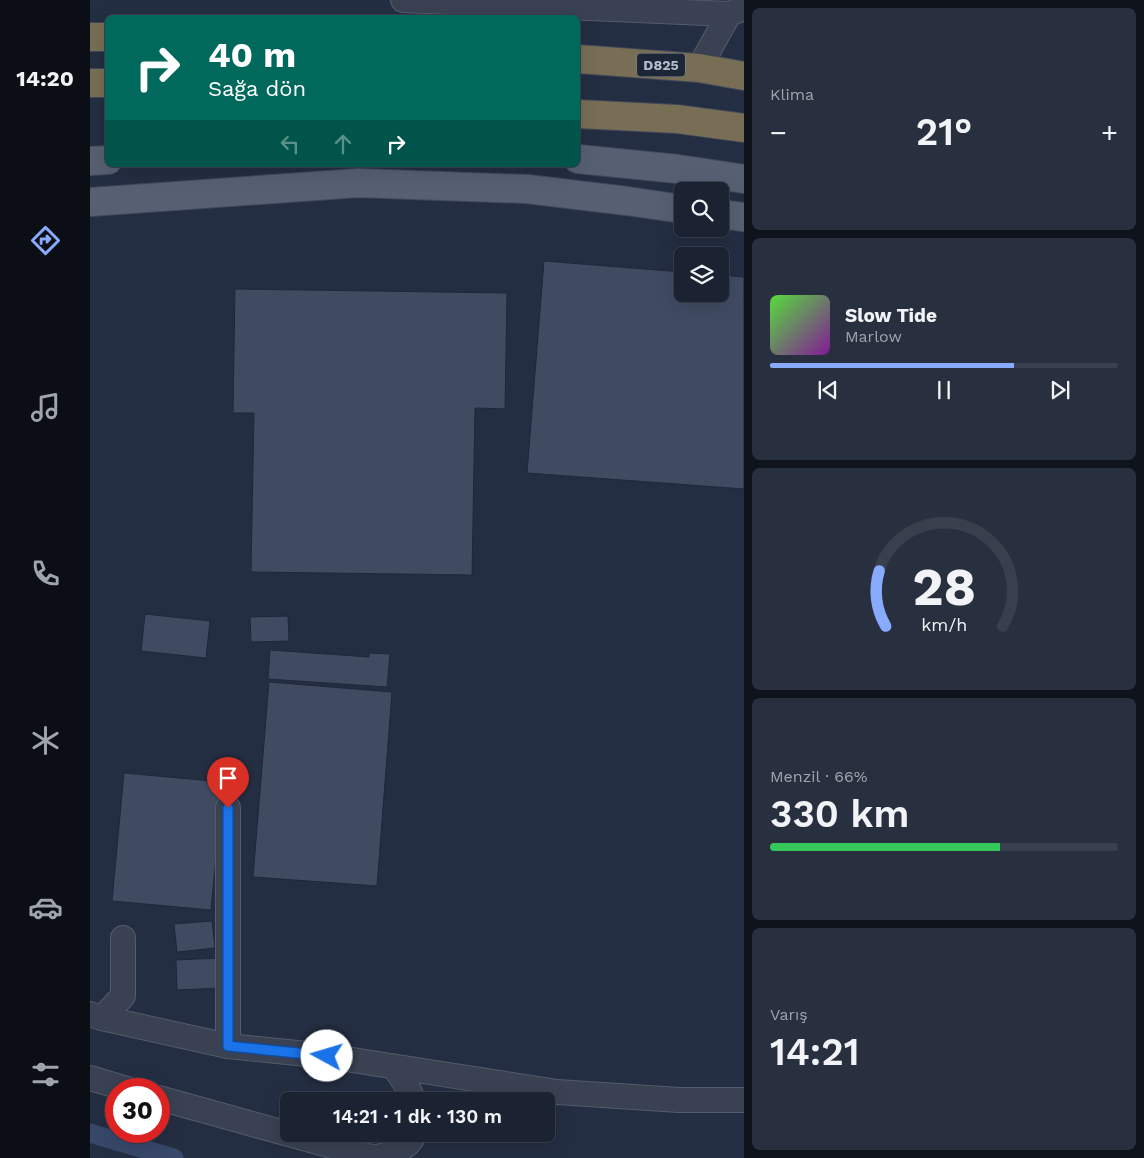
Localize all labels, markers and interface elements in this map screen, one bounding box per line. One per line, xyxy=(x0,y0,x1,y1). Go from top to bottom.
text: 40 m xyxy=(208,34,296,76)
icon: right xyxy=(125,35,190,100)
road number: D825 xyxy=(637,54,685,76)
text: 14:20 xyxy=(16,66,74,91)
text: Sağa dön xyxy=(208,76,306,101)
text: Klima xyxy=(770,85,814,104)
text: 21° xyxy=(916,110,972,154)
text: − xyxy=(770,116,787,149)
text: + xyxy=(1101,116,1118,149)
icon: left xyxy=(276,130,304,158)
icon: ahead xyxy=(329,130,357,158)
icon: right xyxy=(382,130,410,158)
map controls xyxy=(674,182,729,302)
button: search xyxy=(674,182,729,237)
icon: directions xyxy=(28,223,63,258)
button: layers xyxy=(674,247,729,302)
text: Slow Tide xyxy=(845,304,937,327)
text: Marlow xyxy=(845,327,902,346)
icon: previous xyxy=(814,376,842,404)
icon: pause xyxy=(930,376,958,404)
icon: next xyxy=(1046,376,1074,404)
icon: music xyxy=(28,390,63,425)
icon: phone xyxy=(28,556,63,591)
text: 28 xyxy=(912,557,976,618)
text: km/h xyxy=(921,614,967,635)
icon: climate xyxy=(28,723,63,758)
pin xyxy=(207,757,249,808)
icon: arrive xyxy=(214,764,242,792)
text: Menzil · 66% xyxy=(770,767,868,786)
text: 330 km xyxy=(770,792,909,836)
icon: car xyxy=(28,890,63,925)
text: Varış xyxy=(770,1005,808,1024)
position arrow xyxy=(300,1029,352,1081)
text: 14:21 xyxy=(770,1030,860,1074)
icon: filters xyxy=(28,1057,63,1092)
speed limit sign: 30 xyxy=(105,1078,170,1143)
text: 14:21 · 1 dk · 130 m xyxy=(333,1105,502,1128)

